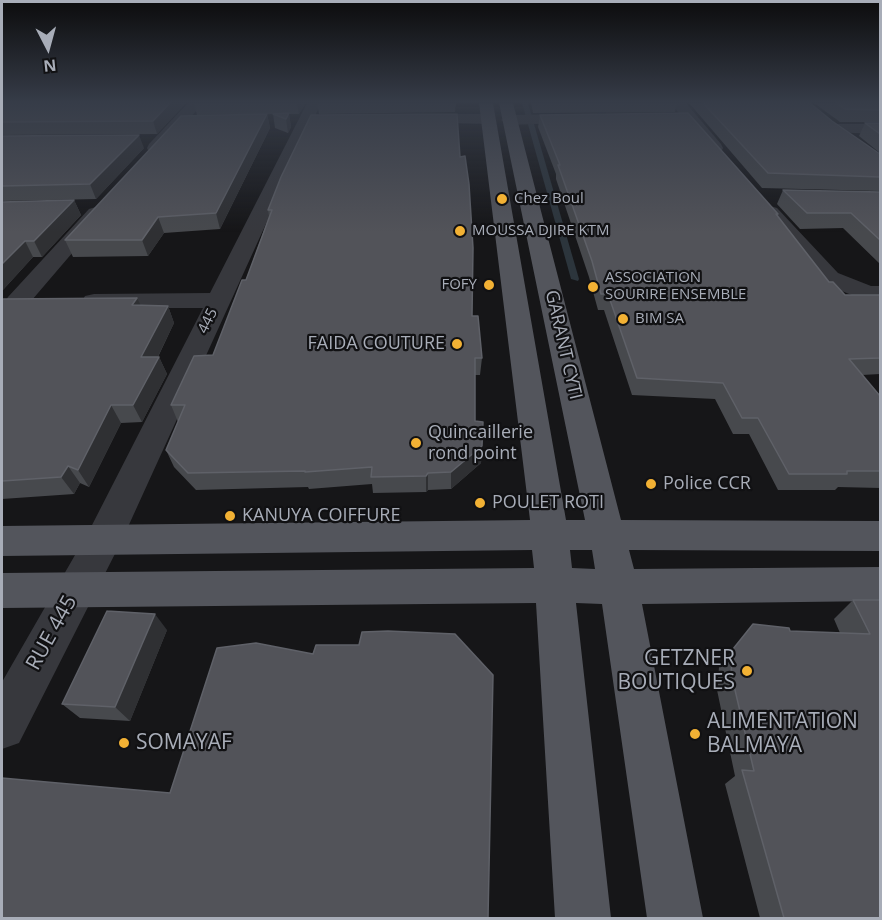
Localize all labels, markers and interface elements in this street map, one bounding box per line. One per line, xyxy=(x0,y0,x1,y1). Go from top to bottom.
north arrow xyxy=(18,18,78,78)
text: N xyxy=(42,54,58,78)
place label: Chez Boul xyxy=(514,190,584,208)
marker: Chez Boul xyxy=(495,192,509,206)
place label: MOUSSA DJIRE KTM xyxy=(472,222,609,240)
marker: MOUSSA DJIRE KTM xyxy=(453,224,467,238)
place label: ASSOCIATION SOURIRE ENSEMBLE xyxy=(605,269,746,304)
place label: FOFY xyxy=(441,276,477,294)
marker: FOFY xyxy=(482,278,496,292)
marker: ASSOCIATION SOURIRE ENSEMBLE xyxy=(586,280,600,294)
street label: GARANT CYTI xyxy=(540,288,586,402)
street label: 445 xyxy=(194,305,222,337)
place label: BIM SA xyxy=(635,310,684,328)
marker: BIM SA xyxy=(616,312,630,326)
place label: FAIDA COUTURE xyxy=(308,333,445,355)
marker: FAIDA COUTURE xyxy=(450,337,464,351)
place label: Quincaillerie rond point xyxy=(428,422,533,464)
marker: Quincaillerie rond point xyxy=(409,436,423,450)
place label: Police CCR xyxy=(663,473,751,495)
marker: Police CCR xyxy=(644,477,658,491)
place label: POULET ROTI xyxy=(492,492,604,514)
marker: POULET ROTI xyxy=(473,496,487,510)
place label: KANUYA COIFFURE xyxy=(242,505,400,527)
marker: KANUYA COIFFURE xyxy=(223,509,237,523)
street label: RUE 445 xyxy=(21,591,83,675)
place label: GETZNER BOUTIQUES xyxy=(618,646,735,696)
marker: GETZNER BOUTIQUES xyxy=(740,664,754,678)
place label: ALIMENTATION BALMAYA xyxy=(707,709,858,759)
marker: ALIMENTATION BALMAYA xyxy=(688,727,702,741)
place label: SOMAYAF xyxy=(136,730,232,756)
marker: SOMAYAF xyxy=(117,736,131,750)

